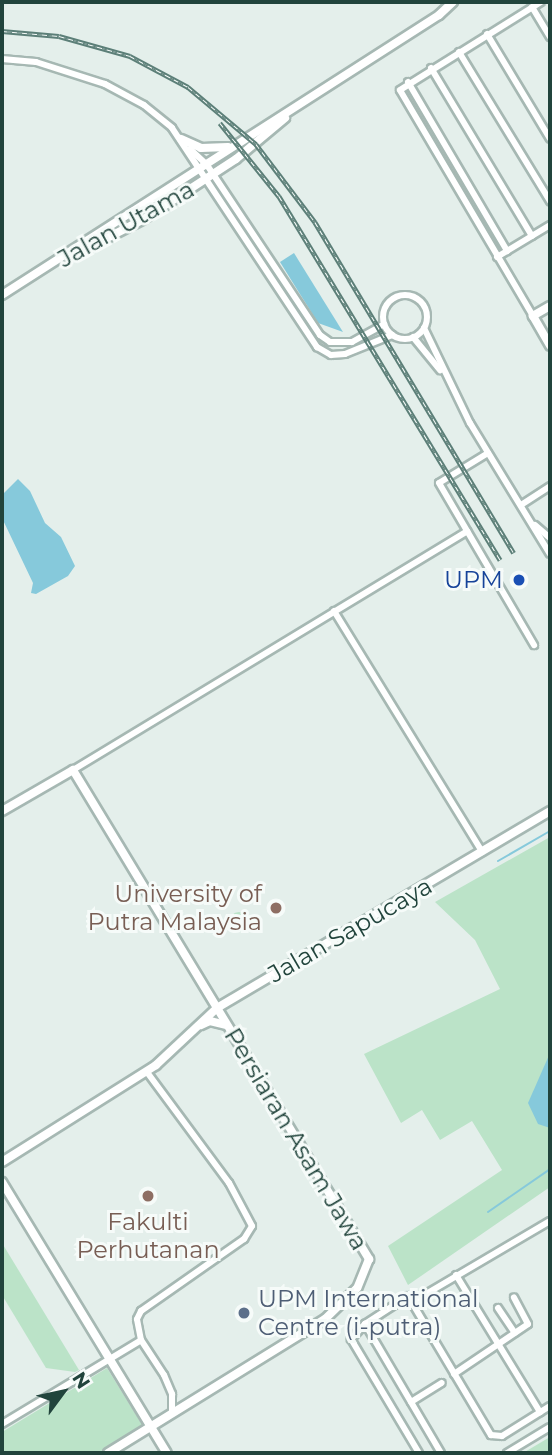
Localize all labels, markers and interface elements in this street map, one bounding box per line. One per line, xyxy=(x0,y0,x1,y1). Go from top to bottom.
street label: Jalan Utama xyxy=(53,175,199,273)
place label: UPM xyxy=(444,566,503,594)
marker: UPM xyxy=(509,570,529,590)
street label: Jalan Sapucaya xyxy=(263,871,437,989)
place label: University of Putra Malaysia xyxy=(87,880,262,936)
marker: University of Putra Malaysia xyxy=(268,900,284,916)
street label: Persiaran Asam Jawa xyxy=(218,1023,374,1255)
marker: Fakulti Perhutanan xyxy=(140,1188,156,1204)
place label: Fakulti Perhutanan xyxy=(76,1208,220,1264)
place label: UPM International Centre (i-putra) xyxy=(258,1285,478,1341)
marker: UPM International Centre (i-putra) xyxy=(236,1305,252,1321)
north arrow xyxy=(28,1357,98,1427)
text: N xyxy=(67,1368,95,1393)

